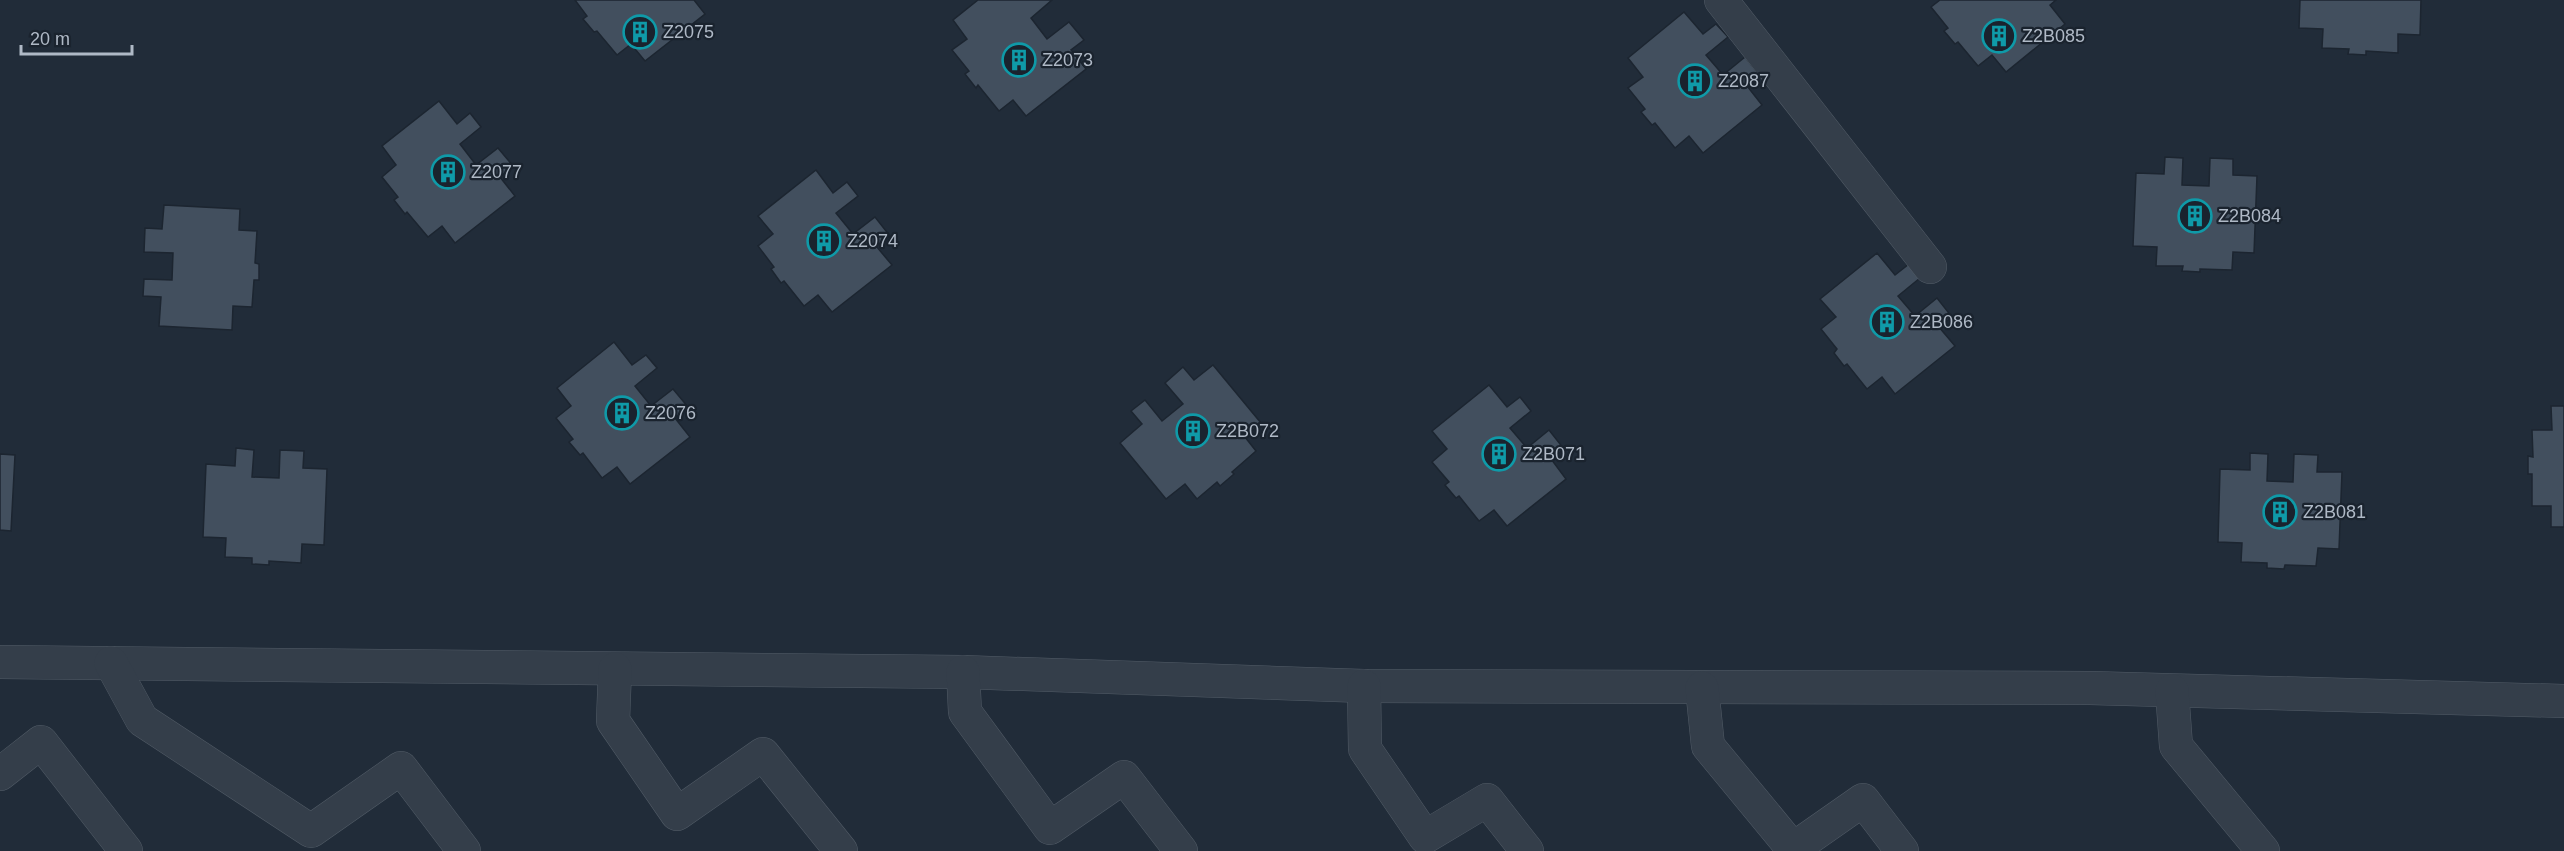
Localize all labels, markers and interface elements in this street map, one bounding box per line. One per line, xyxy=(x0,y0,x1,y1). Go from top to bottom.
building icon: Z2075 xyxy=(622,14,658,50)
scale bar xyxy=(21,18,132,56)
building icon: Z2B085 xyxy=(1981,18,2017,54)
place label: Z2075 xyxy=(663,22,714,42)
place label: Z2B085 xyxy=(2022,26,2085,46)
text: 20 m xyxy=(30,29,70,49)
building icon: Z2073 xyxy=(1001,42,1037,78)
place label: Z2073 xyxy=(1042,50,1093,70)
building icon: Z2087 xyxy=(1677,63,1713,99)
place label: Z2087 xyxy=(1718,71,1769,91)
building icon: Z2077 xyxy=(430,154,466,190)
place label: Z2077 xyxy=(471,162,522,182)
building icon: Z2B084 xyxy=(2177,198,2213,234)
place label: Z2B084 xyxy=(2218,206,2281,226)
building icon: Z2074 xyxy=(806,223,842,259)
place label: Z2074 xyxy=(847,231,898,251)
building icon: Z2B086 xyxy=(1869,304,1905,340)
place label: Z2B086 xyxy=(1910,312,1973,332)
building icon: Z2076 xyxy=(604,395,640,431)
place label: Z2076 xyxy=(645,403,696,423)
building icon: Z2B072 xyxy=(1175,413,1211,449)
place label: Z2B072 xyxy=(1216,421,1279,441)
building icon: Z2B071 xyxy=(1481,436,1517,472)
place label: Z2B071 xyxy=(1522,444,1585,464)
building icon: Z2B081 xyxy=(2262,494,2298,530)
place label: Z2B081 xyxy=(2303,502,2366,522)

